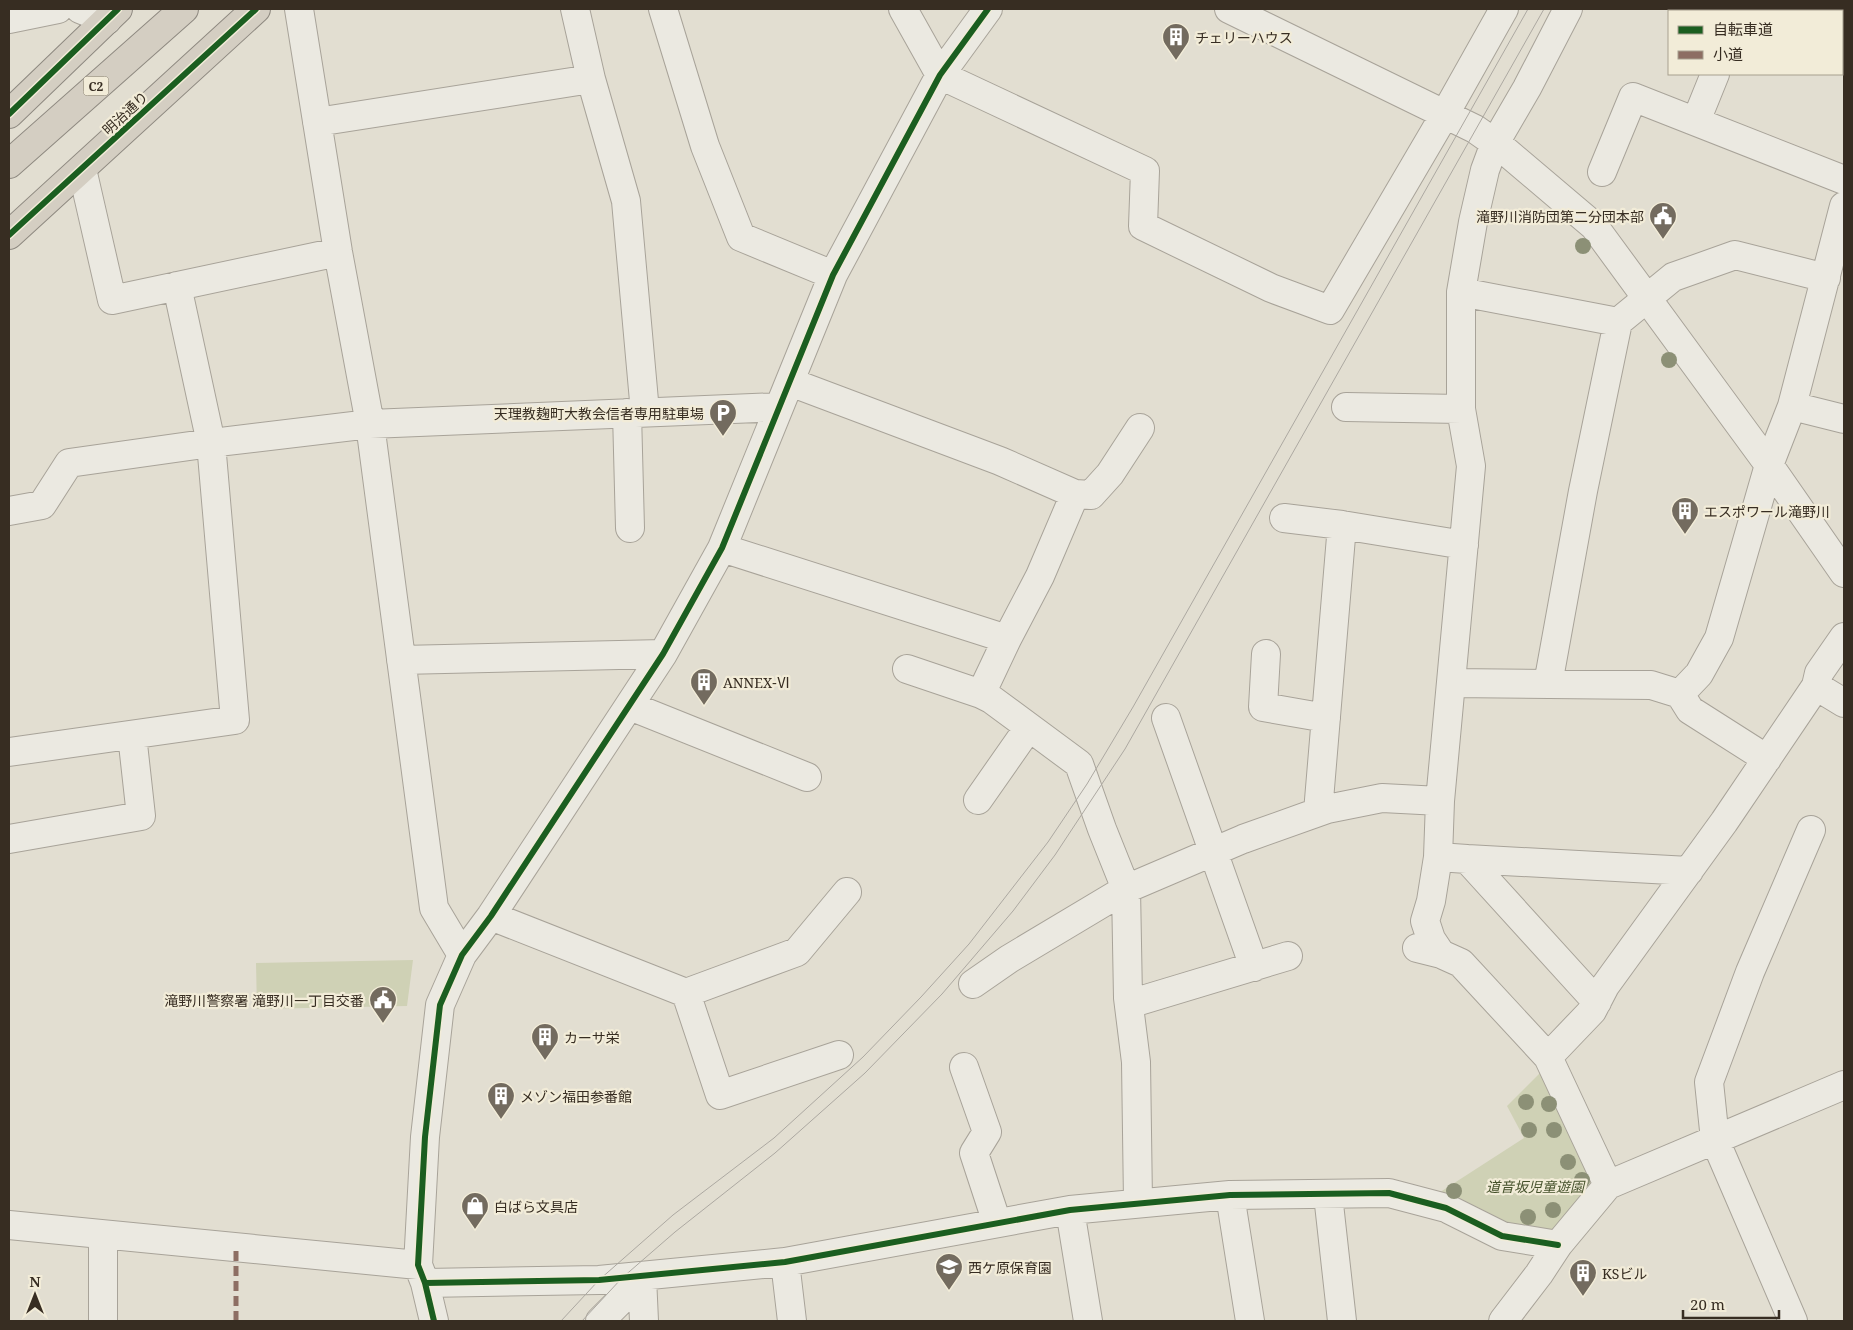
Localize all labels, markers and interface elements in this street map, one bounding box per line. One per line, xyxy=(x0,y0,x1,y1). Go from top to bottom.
legend xyxy=(1668,10,1843,75)
text: 自転車道 xyxy=(1713,19,1773,39)
building icon: チェリーハウス xyxy=(1161,22,1191,61)
place label: チェリーハウス xyxy=(1195,28,1293,47)
text: 小道 xyxy=(1713,44,1743,64)
road number: C2 xyxy=(84,76,108,95)
street label: 明治通り xyxy=(98,87,152,139)
public building icon: 滝野川消防団第二分団本部 xyxy=(1648,201,1678,240)
place label: 滝野川消防団第二分団本部 xyxy=(1476,207,1644,226)
parking icon: 天理教麹町大教会信者専用駐車場 xyxy=(708,398,738,437)
place label: 天理教麹町大教会信者専用駐車場 xyxy=(494,404,704,423)
building icon: エスポワール滝野川 xyxy=(1670,496,1700,535)
place label: エスポワール滝野川 xyxy=(1704,502,1830,521)
building icon: ANNEX-Ⅵ xyxy=(689,667,719,706)
place label: ANNEX-Ⅵ xyxy=(723,673,791,692)
public building icon: 滝野川警察署 滝野川一丁目交番 xyxy=(368,985,398,1024)
place label: 滝野川警察署 滝野川一丁目交番 xyxy=(164,991,364,1010)
building icon: カーサ栄 xyxy=(530,1022,560,1061)
place label: カーサ栄 xyxy=(564,1028,620,1047)
building icon: メゾン福田参番館 xyxy=(486,1081,516,1120)
place label: メゾン福田参番館 xyxy=(520,1087,632,1106)
park label: 道音坂児童遊園 xyxy=(1486,1177,1586,1196)
shop icon: 白ばら文具店 xyxy=(460,1191,490,1230)
place label: 白ばら文具店 xyxy=(494,1197,578,1216)
school or university icon: 西ケ原保育園 xyxy=(934,1252,964,1291)
place label: 西ケ原保育園 xyxy=(968,1258,1052,1277)
building icon: KSビル xyxy=(1568,1258,1598,1297)
place label: KSビル xyxy=(1602,1264,1647,1283)
north arrow xyxy=(10,1270,60,1320)
text: N xyxy=(29,1272,41,1291)
scale bar xyxy=(1683,1288,1779,1320)
text: 20 m xyxy=(1690,1294,1725,1314)

